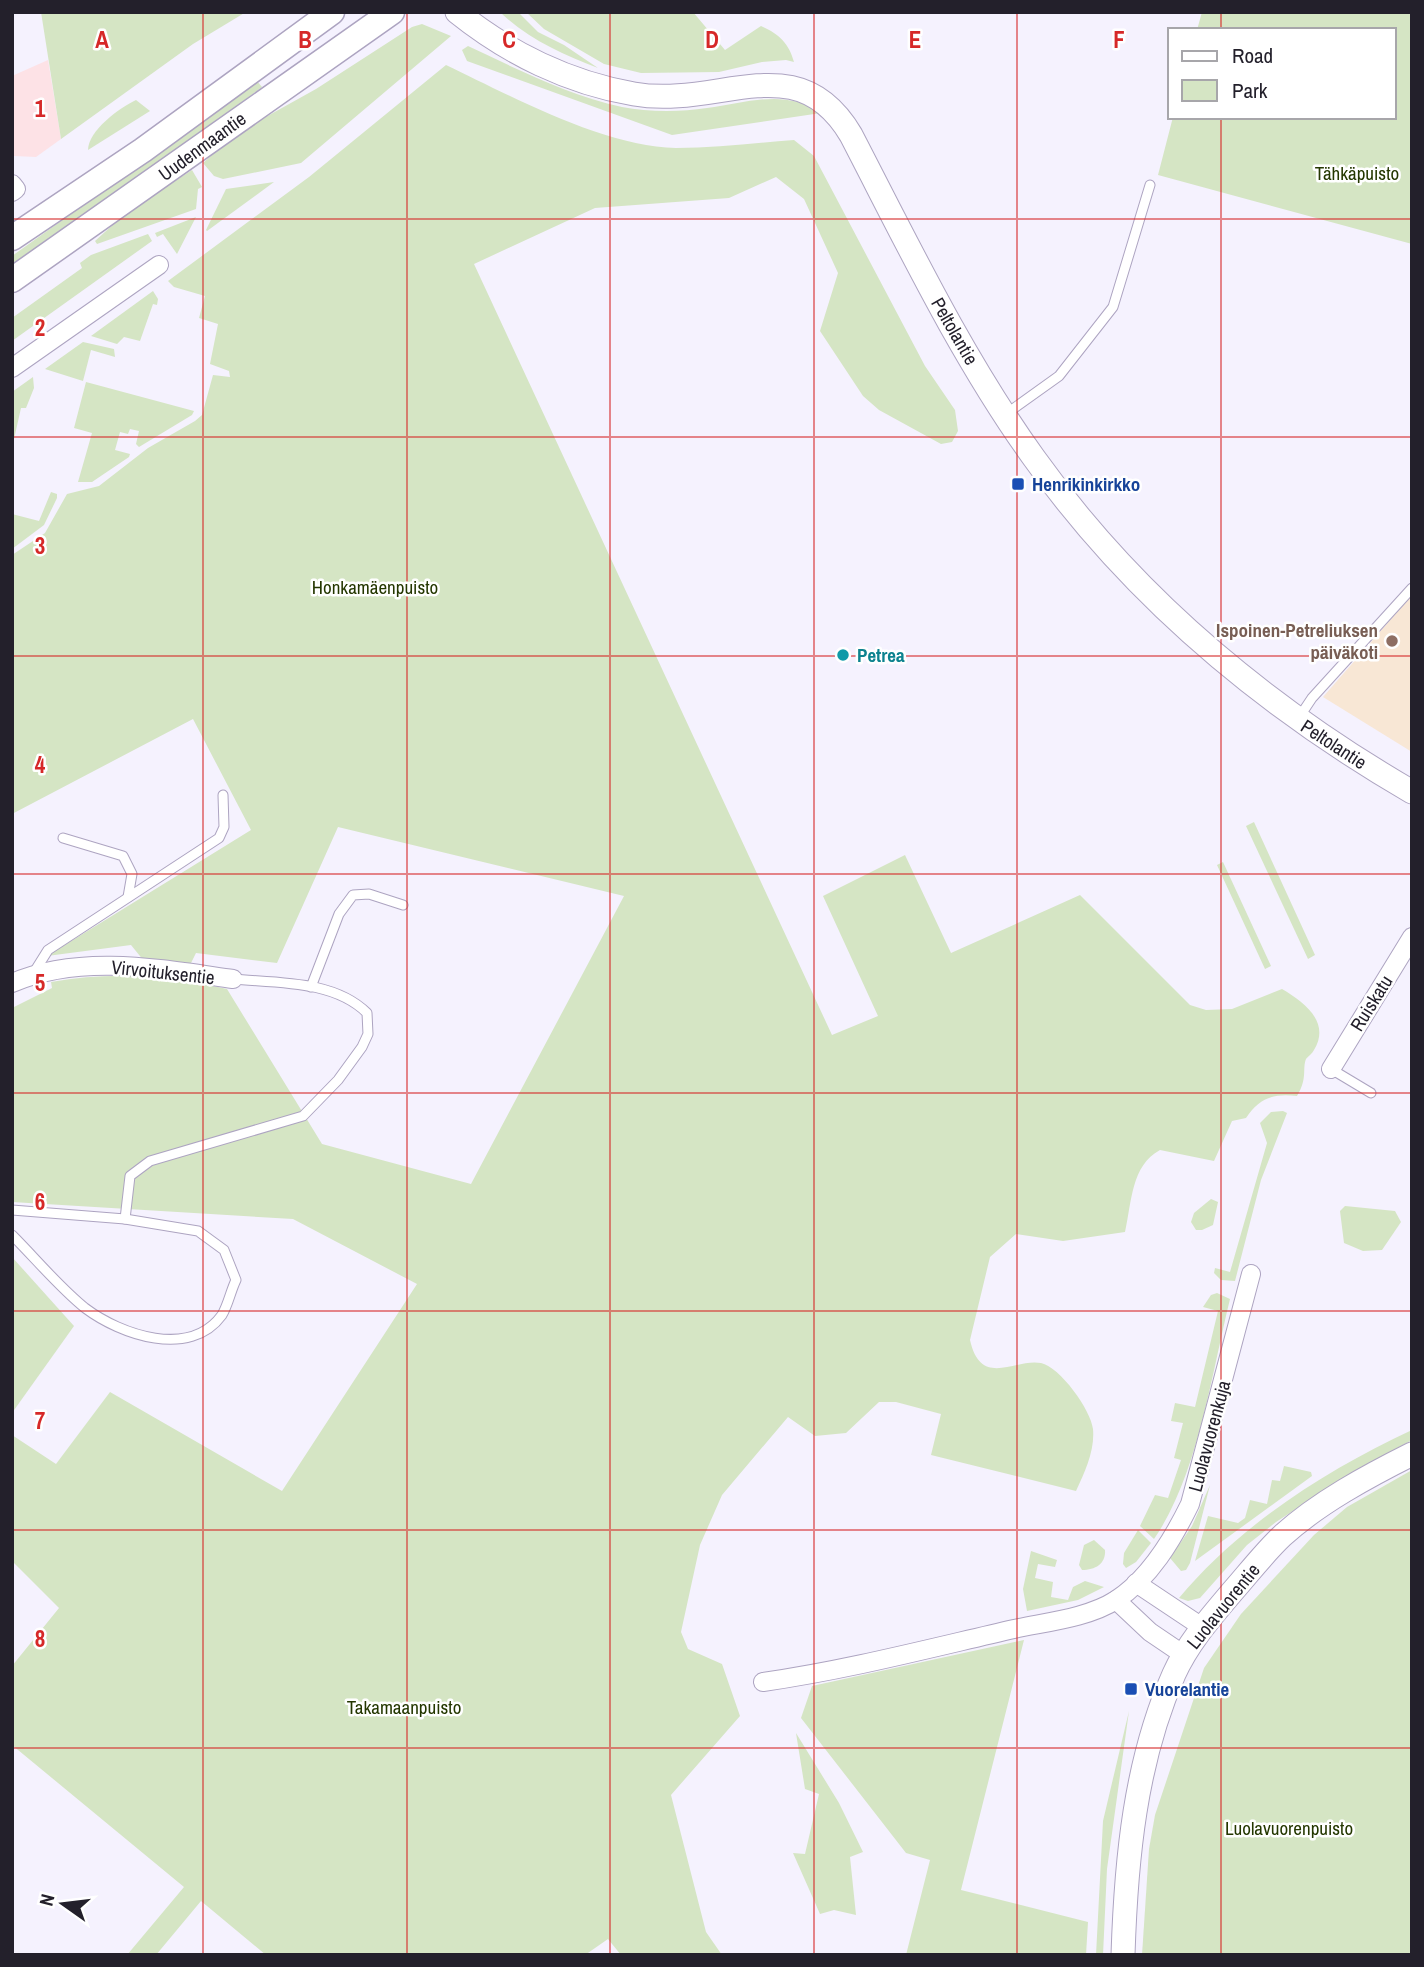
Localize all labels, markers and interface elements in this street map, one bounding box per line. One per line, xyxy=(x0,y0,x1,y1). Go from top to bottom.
text: A xyxy=(95,24,109,55)
text: B xyxy=(298,24,312,55)
text: C xyxy=(502,24,516,55)
text: D xyxy=(705,24,719,55)
text: E xyxy=(909,24,921,55)
text: F xyxy=(1113,24,1125,55)
legend xyxy=(1168,28,1396,119)
text: Road xyxy=(1232,41,1273,70)
text: Park xyxy=(1232,76,1268,105)
text: 1 xyxy=(35,93,46,124)
street label: Uudenmaantie xyxy=(153,105,251,187)
park label: Tähkäpuisto xyxy=(1315,160,1399,186)
street label: Peltolantie xyxy=(925,293,985,369)
text: 2 xyxy=(35,312,45,343)
place label: Henrikinkirkko xyxy=(1032,471,1140,497)
marker: Henrikinkirkko xyxy=(1010,476,1026,492)
text: 3 xyxy=(35,530,45,561)
park label: Honkamäenpuisto xyxy=(312,574,438,600)
place label: Ispoinen-Petreliuksen päiväkoti xyxy=(1216,617,1378,665)
marker: Ispoinen-Petreliuksen päiväkoti xyxy=(1384,633,1400,649)
place label: Petrea xyxy=(857,642,905,668)
marker: Petrea xyxy=(835,647,851,663)
street label: Peltolantie xyxy=(1296,713,1372,775)
text: 4 xyxy=(35,749,46,780)
street label: Virvoituksentie xyxy=(110,954,216,990)
text: 5 xyxy=(35,967,45,998)
street label: Ruiskatu xyxy=(1344,970,1398,1036)
text: 6 xyxy=(35,1186,45,1217)
street label: Luolavuorenkuja xyxy=(1182,1377,1236,1495)
text: 7 xyxy=(35,1405,45,1436)
street label: Luolavuorentie xyxy=(1180,1558,1266,1654)
text: 8 xyxy=(35,1623,45,1654)
place label: Vuorelantie xyxy=(1145,1676,1230,1702)
marker: Vuorelantie xyxy=(1123,1681,1139,1697)
park label: Takamaanpuisto xyxy=(347,1694,461,1720)
park label: Luolavuorenpuisto xyxy=(1225,1815,1353,1841)
north arrow xyxy=(28,1869,98,1939)
text: N xyxy=(33,1891,60,1908)

